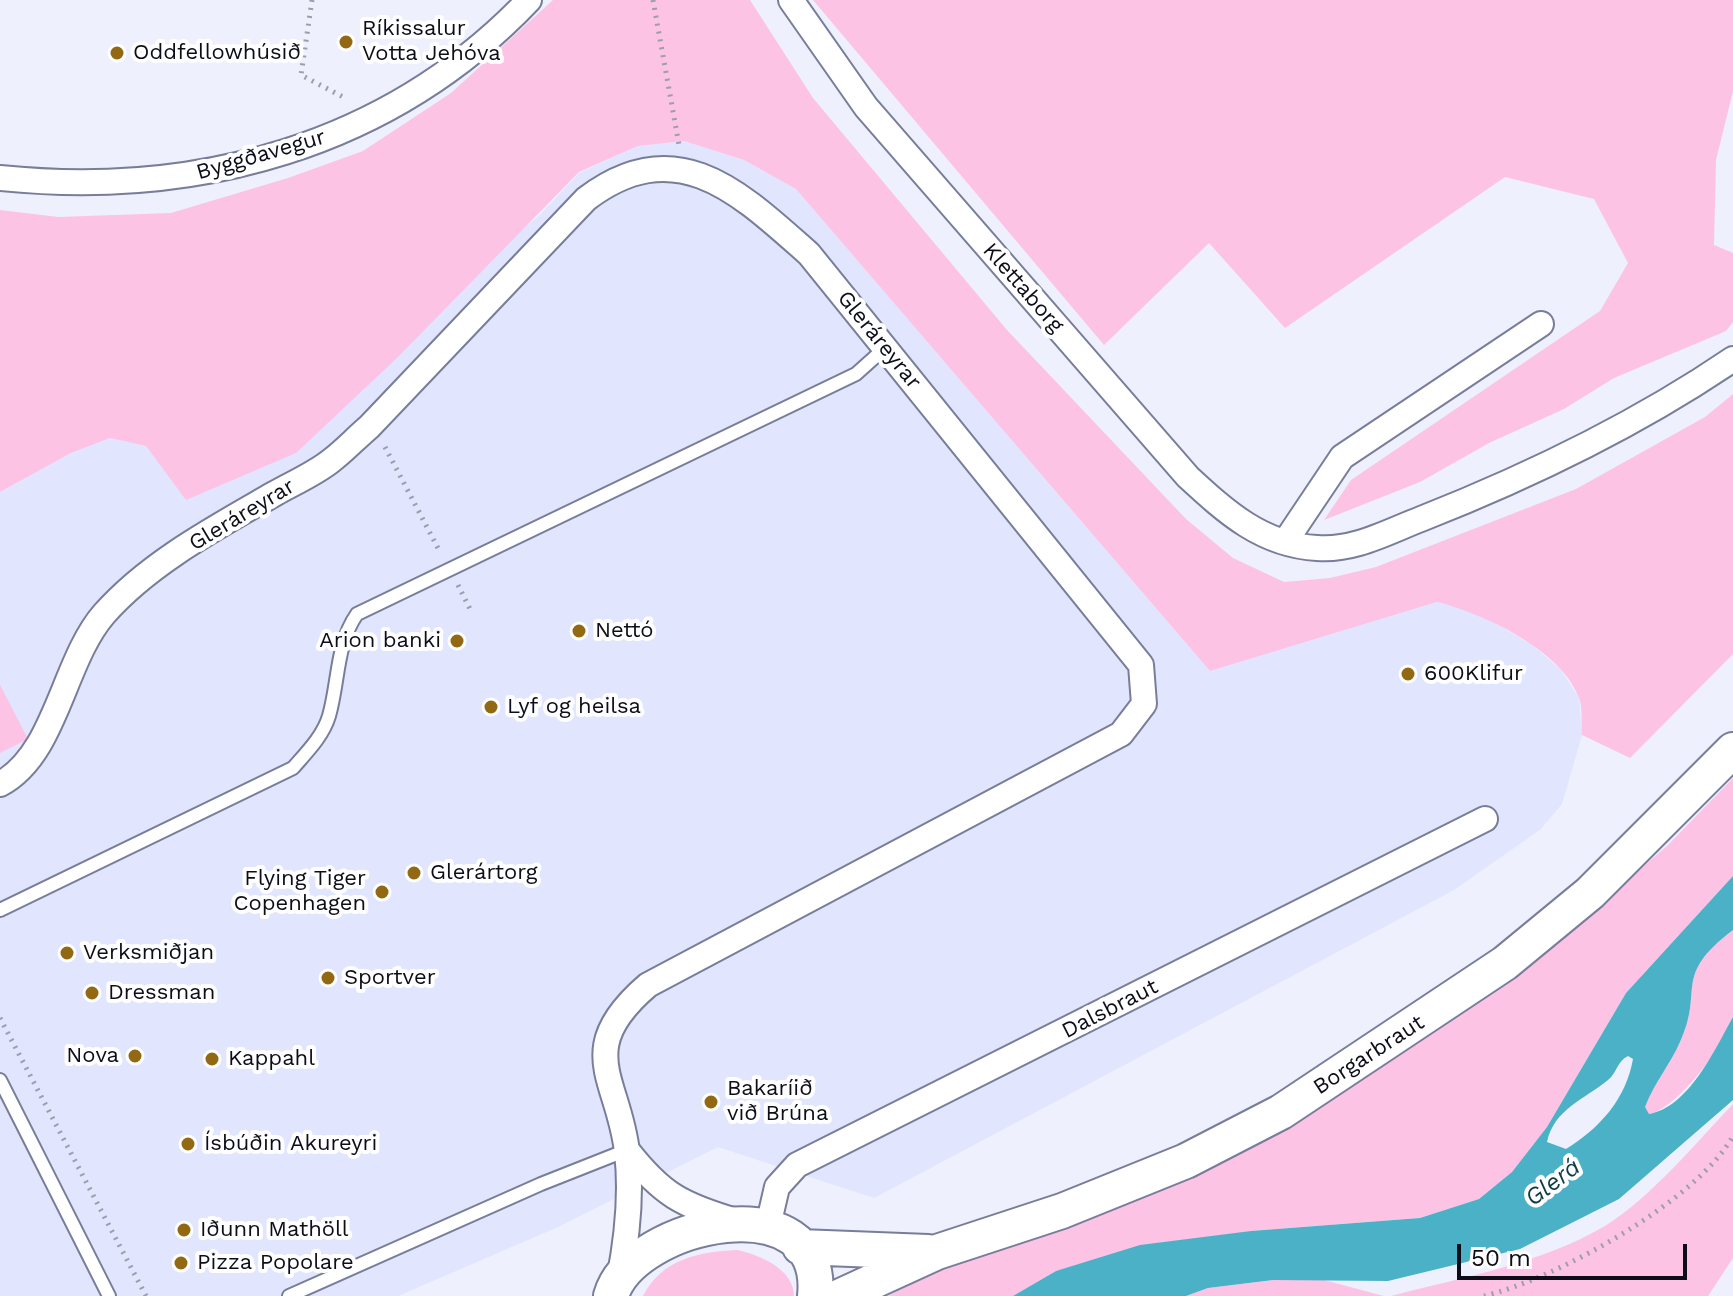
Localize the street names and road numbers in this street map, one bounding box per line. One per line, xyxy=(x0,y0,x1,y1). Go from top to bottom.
street label: Byggðavegur xyxy=(193,124,329,186)
street label: Klettaborg xyxy=(977,238,1069,338)
street label: Gleráreyrar xyxy=(831,286,927,394)
street label: Gleráreyrar xyxy=(184,473,300,557)
street label: Dalsbraut xyxy=(1058,974,1162,1044)
street label: Borgarbraut xyxy=(1309,1009,1429,1101)

